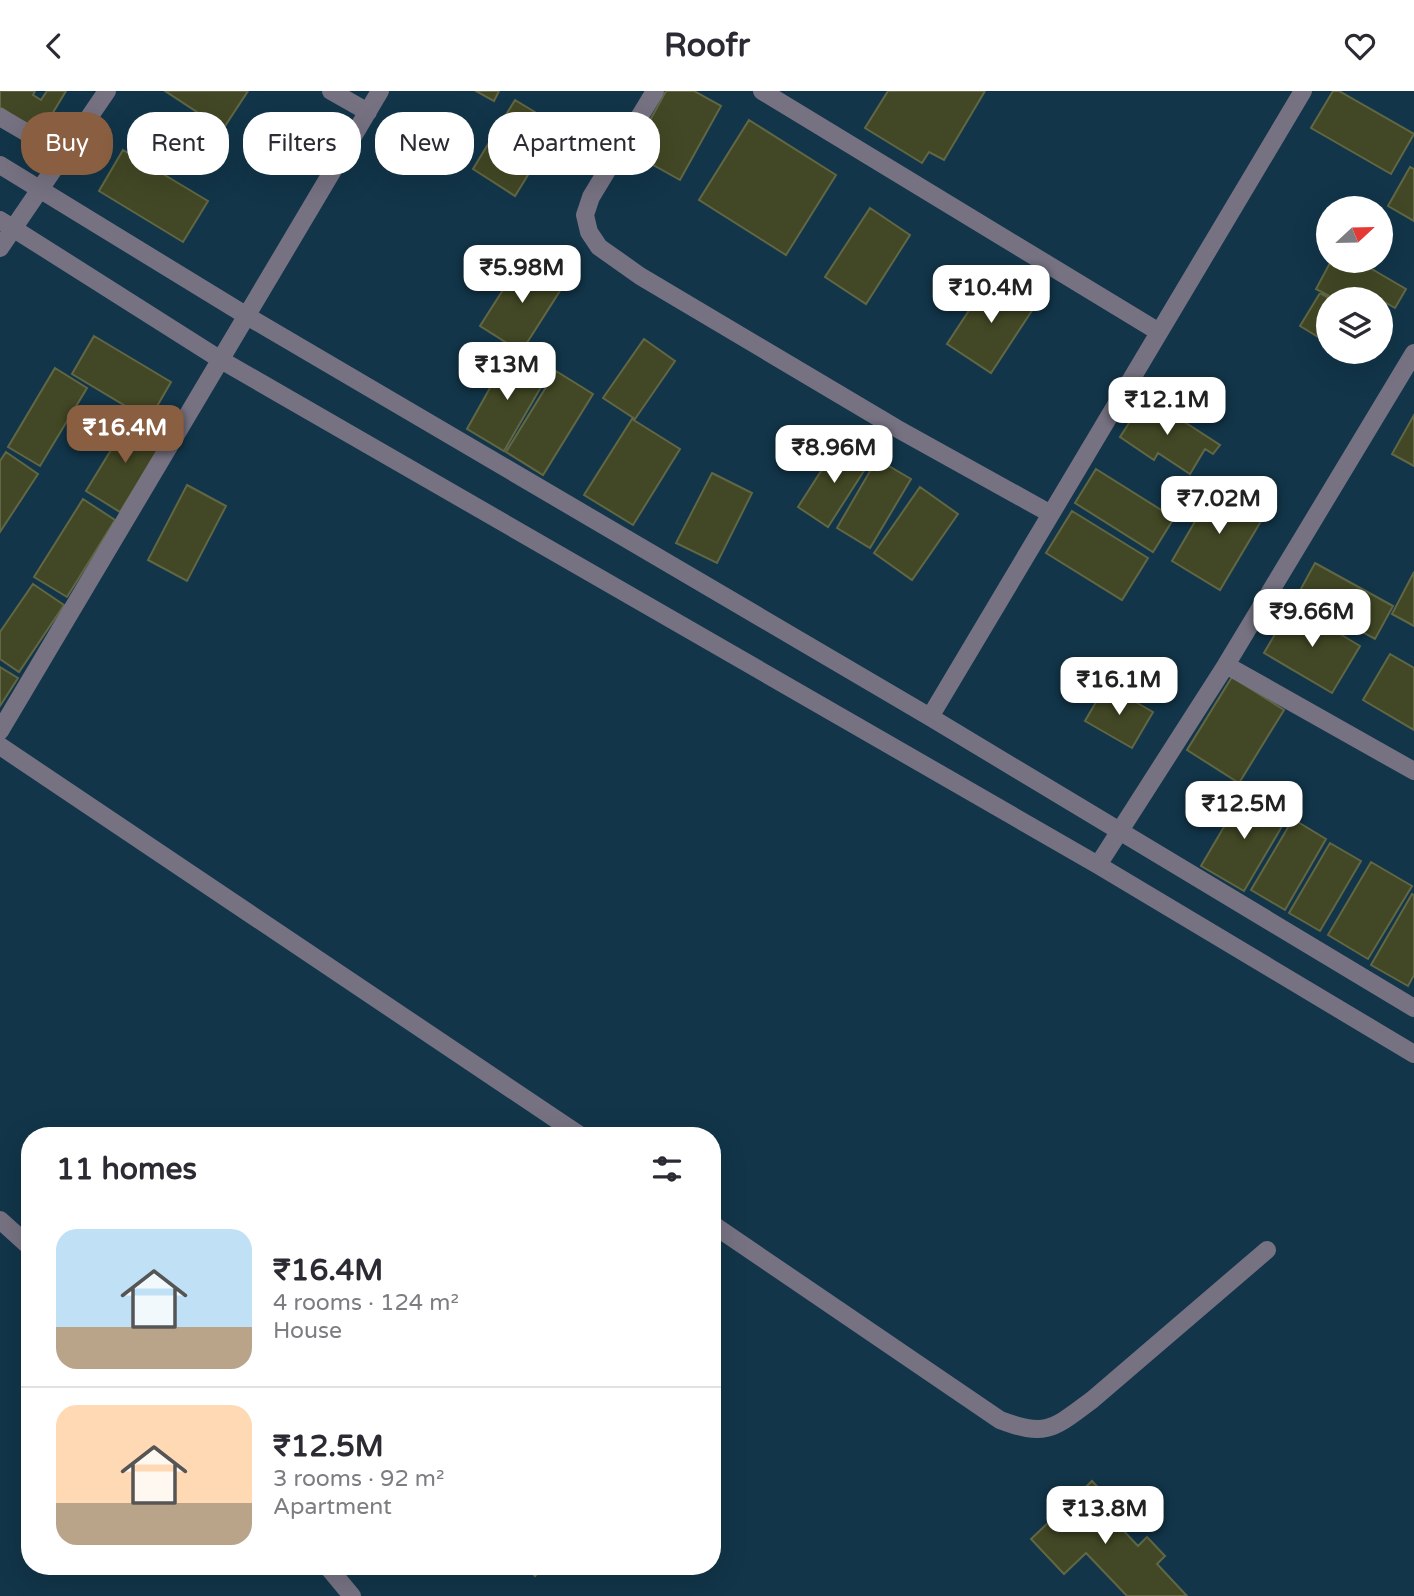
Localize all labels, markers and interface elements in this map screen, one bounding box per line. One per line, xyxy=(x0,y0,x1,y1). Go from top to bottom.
icon: back xyxy=(35,27,73,65)
text: Roofr xyxy=(664,27,750,65)
icon: heart xyxy=(1341,27,1379,65)
chip: Buy xyxy=(21,112,113,175)
chip: Rent xyxy=(127,112,229,175)
chip: Filters xyxy=(243,112,361,175)
chip: New xyxy=(375,112,474,175)
chip: Apartment xyxy=(488,112,660,175)
north arrow xyxy=(1316,196,1393,273)
map controls xyxy=(1316,196,1393,364)
pin: ₹5.98M xyxy=(465,245,579,305)
text: ₹5.98M xyxy=(480,254,564,282)
pin: ₹10.4M xyxy=(934,265,1048,325)
text: ₹10.4M xyxy=(949,274,1033,302)
button: layers xyxy=(1316,287,1393,364)
pin: ₹13M xyxy=(466,343,548,402)
text: ₹13M xyxy=(475,351,539,379)
pin: ₹12.1M xyxy=(1110,377,1224,437)
text: ₹12.1M xyxy=(1125,386,1210,414)
pin: ₹16.4M xyxy=(68,405,182,465)
text: ₹16.4M xyxy=(83,414,167,442)
pin: ₹8.96M xyxy=(777,425,891,485)
text: ₹8.96M xyxy=(792,434,877,462)
pin: ₹7.02M xyxy=(1162,477,1276,536)
text: ₹7.02M xyxy=(1177,485,1261,513)
pin: ₹9.66M xyxy=(1255,589,1369,649)
text: ₹9.66M xyxy=(1270,598,1355,626)
pin: ₹16.1M xyxy=(1062,657,1176,717)
text: ₹16.1M xyxy=(1077,666,1162,694)
pin: ₹12.5M xyxy=(1187,781,1301,841)
text: ₹12.5M xyxy=(1202,790,1287,818)
icon: filters xyxy=(648,1150,686,1188)
text: 11 homes xyxy=(56,1151,197,1188)
text: ₹16.4M xyxy=(273,1252,383,1289)
icon: home xyxy=(112,1257,196,1341)
text: 4 rooms · 124 m² xyxy=(273,1289,459,1317)
text: House xyxy=(273,1317,342,1345)
text: ₹12.5M xyxy=(273,1428,384,1465)
icon: home xyxy=(112,1433,196,1517)
text: 3 rooms · 92 m² xyxy=(273,1465,444,1493)
pin: ₹13.8M xyxy=(1048,1487,1162,1546)
text: Apartment xyxy=(273,1493,392,1521)
text: ₹13.8M xyxy=(1063,1495,1147,1523)

